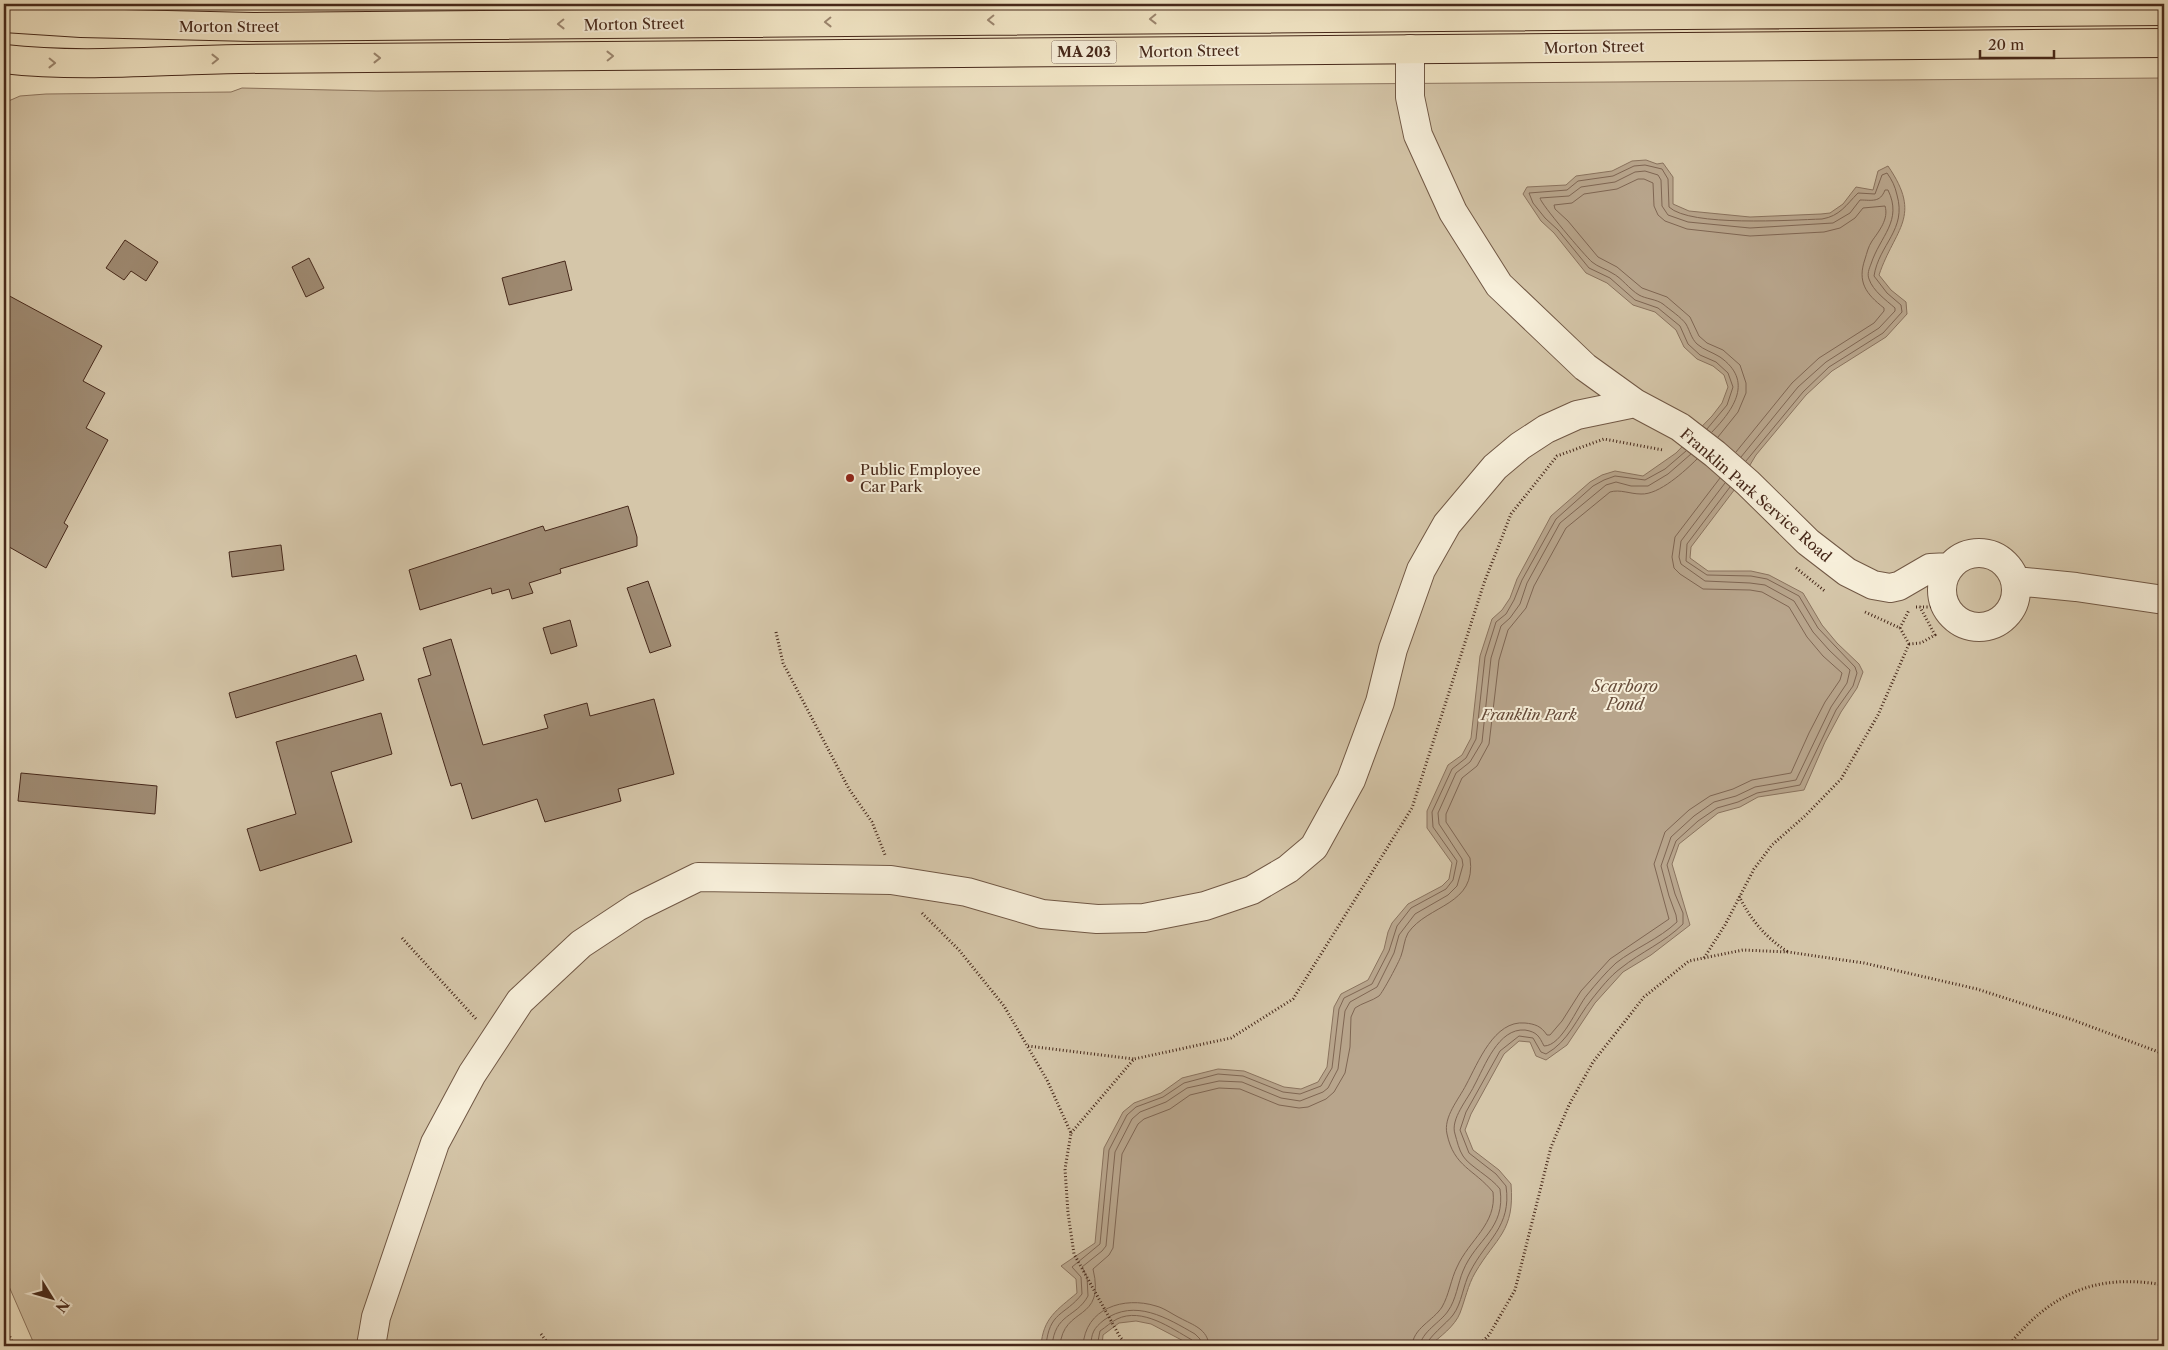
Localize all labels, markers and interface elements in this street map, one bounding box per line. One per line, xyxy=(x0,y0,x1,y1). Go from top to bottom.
street label: Morton Street xyxy=(583,14,685,34)
one-way arrow xyxy=(1149,14,1156,24)
one-way arrow xyxy=(986,15,994,25)
street label: Morton Street xyxy=(179,17,280,36)
one-way arrow xyxy=(824,17,832,27)
one-way arrow xyxy=(556,19,564,29)
scale bar xyxy=(1980,28,2054,60)
text: 20 m xyxy=(1988,35,2024,54)
street label: Morton Street xyxy=(1543,37,1645,57)
road number: MA 203 xyxy=(1052,41,1116,64)
street label: Morton Street xyxy=(1138,41,1240,61)
one-way arrow xyxy=(606,51,614,61)
one-way arrow xyxy=(374,53,381,63)
one-way arrow xyxy=(211,54,219,64)
one-way arrow xyxy=(49,58,57,68)
street label: Franklin Park Service Road xyxy=(1676,424,1836,566)
place label: Public Employee Car Park xyxy=(860,460,981,496)
marker: Public Employee Car Park xyxy=(844,472,856,484)
water label: Scarboro Pond xyxy=(1591,676,1658,714)
park label: Franklin Park xyxy=(1480,705,1577,724)
north arrow xyxy=(28,1272,78,1322)
text: N xyxy=(52,1296,73,1316)

